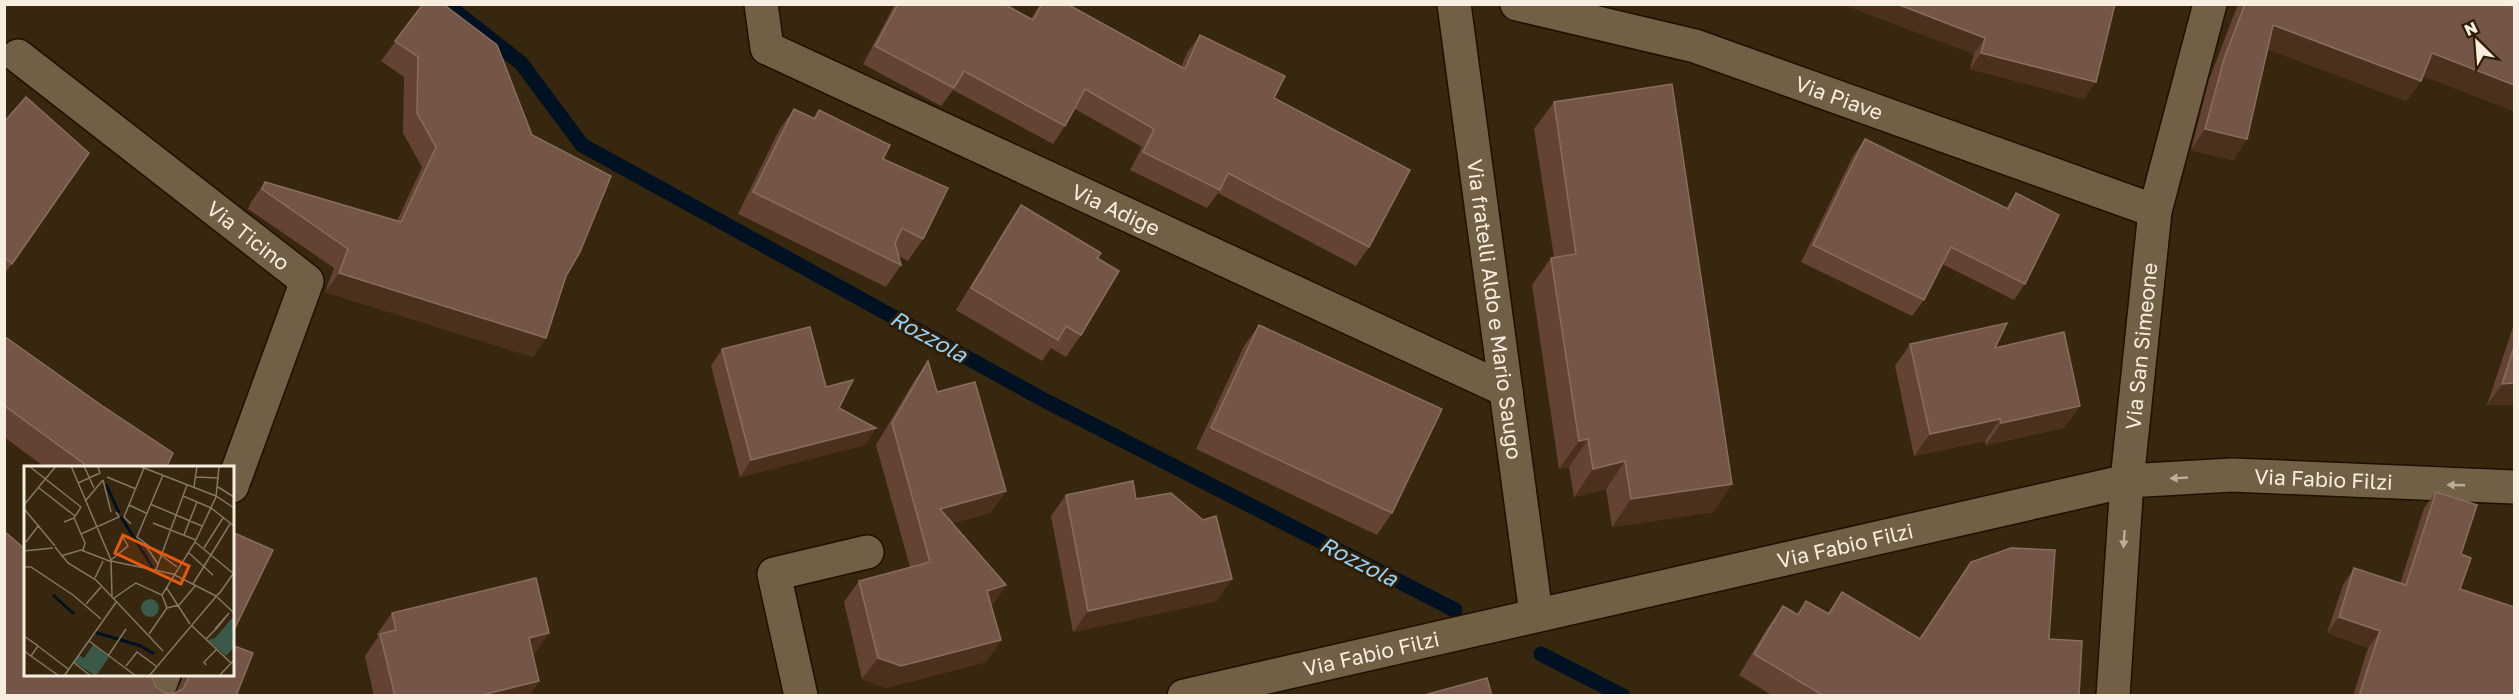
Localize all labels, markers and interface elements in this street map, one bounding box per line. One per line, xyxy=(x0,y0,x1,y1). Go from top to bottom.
north arrow xyxy=(2447,12,2507,72)
text: N xyxy=(2461,17,2480,40)
street label: Via Piave xyxy=(1792,70,1886,125)
street label: Via fratelli Aldo e Mario Saugo xyxy=(1462,158,1528,461)
street label: Via Adige xyxy=(1068,178,1164,241)
street label: Via Ticino xyxy=(202,195,295,276)
street label: Via San Simeone xyxy=(2119,261,2163,431)
water label: Rozzola xyxy=(886,304,973,369)
street label: Via Fabio Filzi xyxy=(2254,463,2393,495)
inset map xyxy=(24,466,234,676)
one-way arrow xyxy=(2170,473,2189,483)
one-way arrow xyxy=(2447,480,2466,489)
street label: Via Fabio Filzi xyxy=(1775,517,1916,573)
water label: Rozzola xyxy=(1316,530,1404,593)
one-way arrow xyxy=(2119,530,2128,549)
street label: Via Fabio Filzi xyxy=(1301,625,1442,681)

